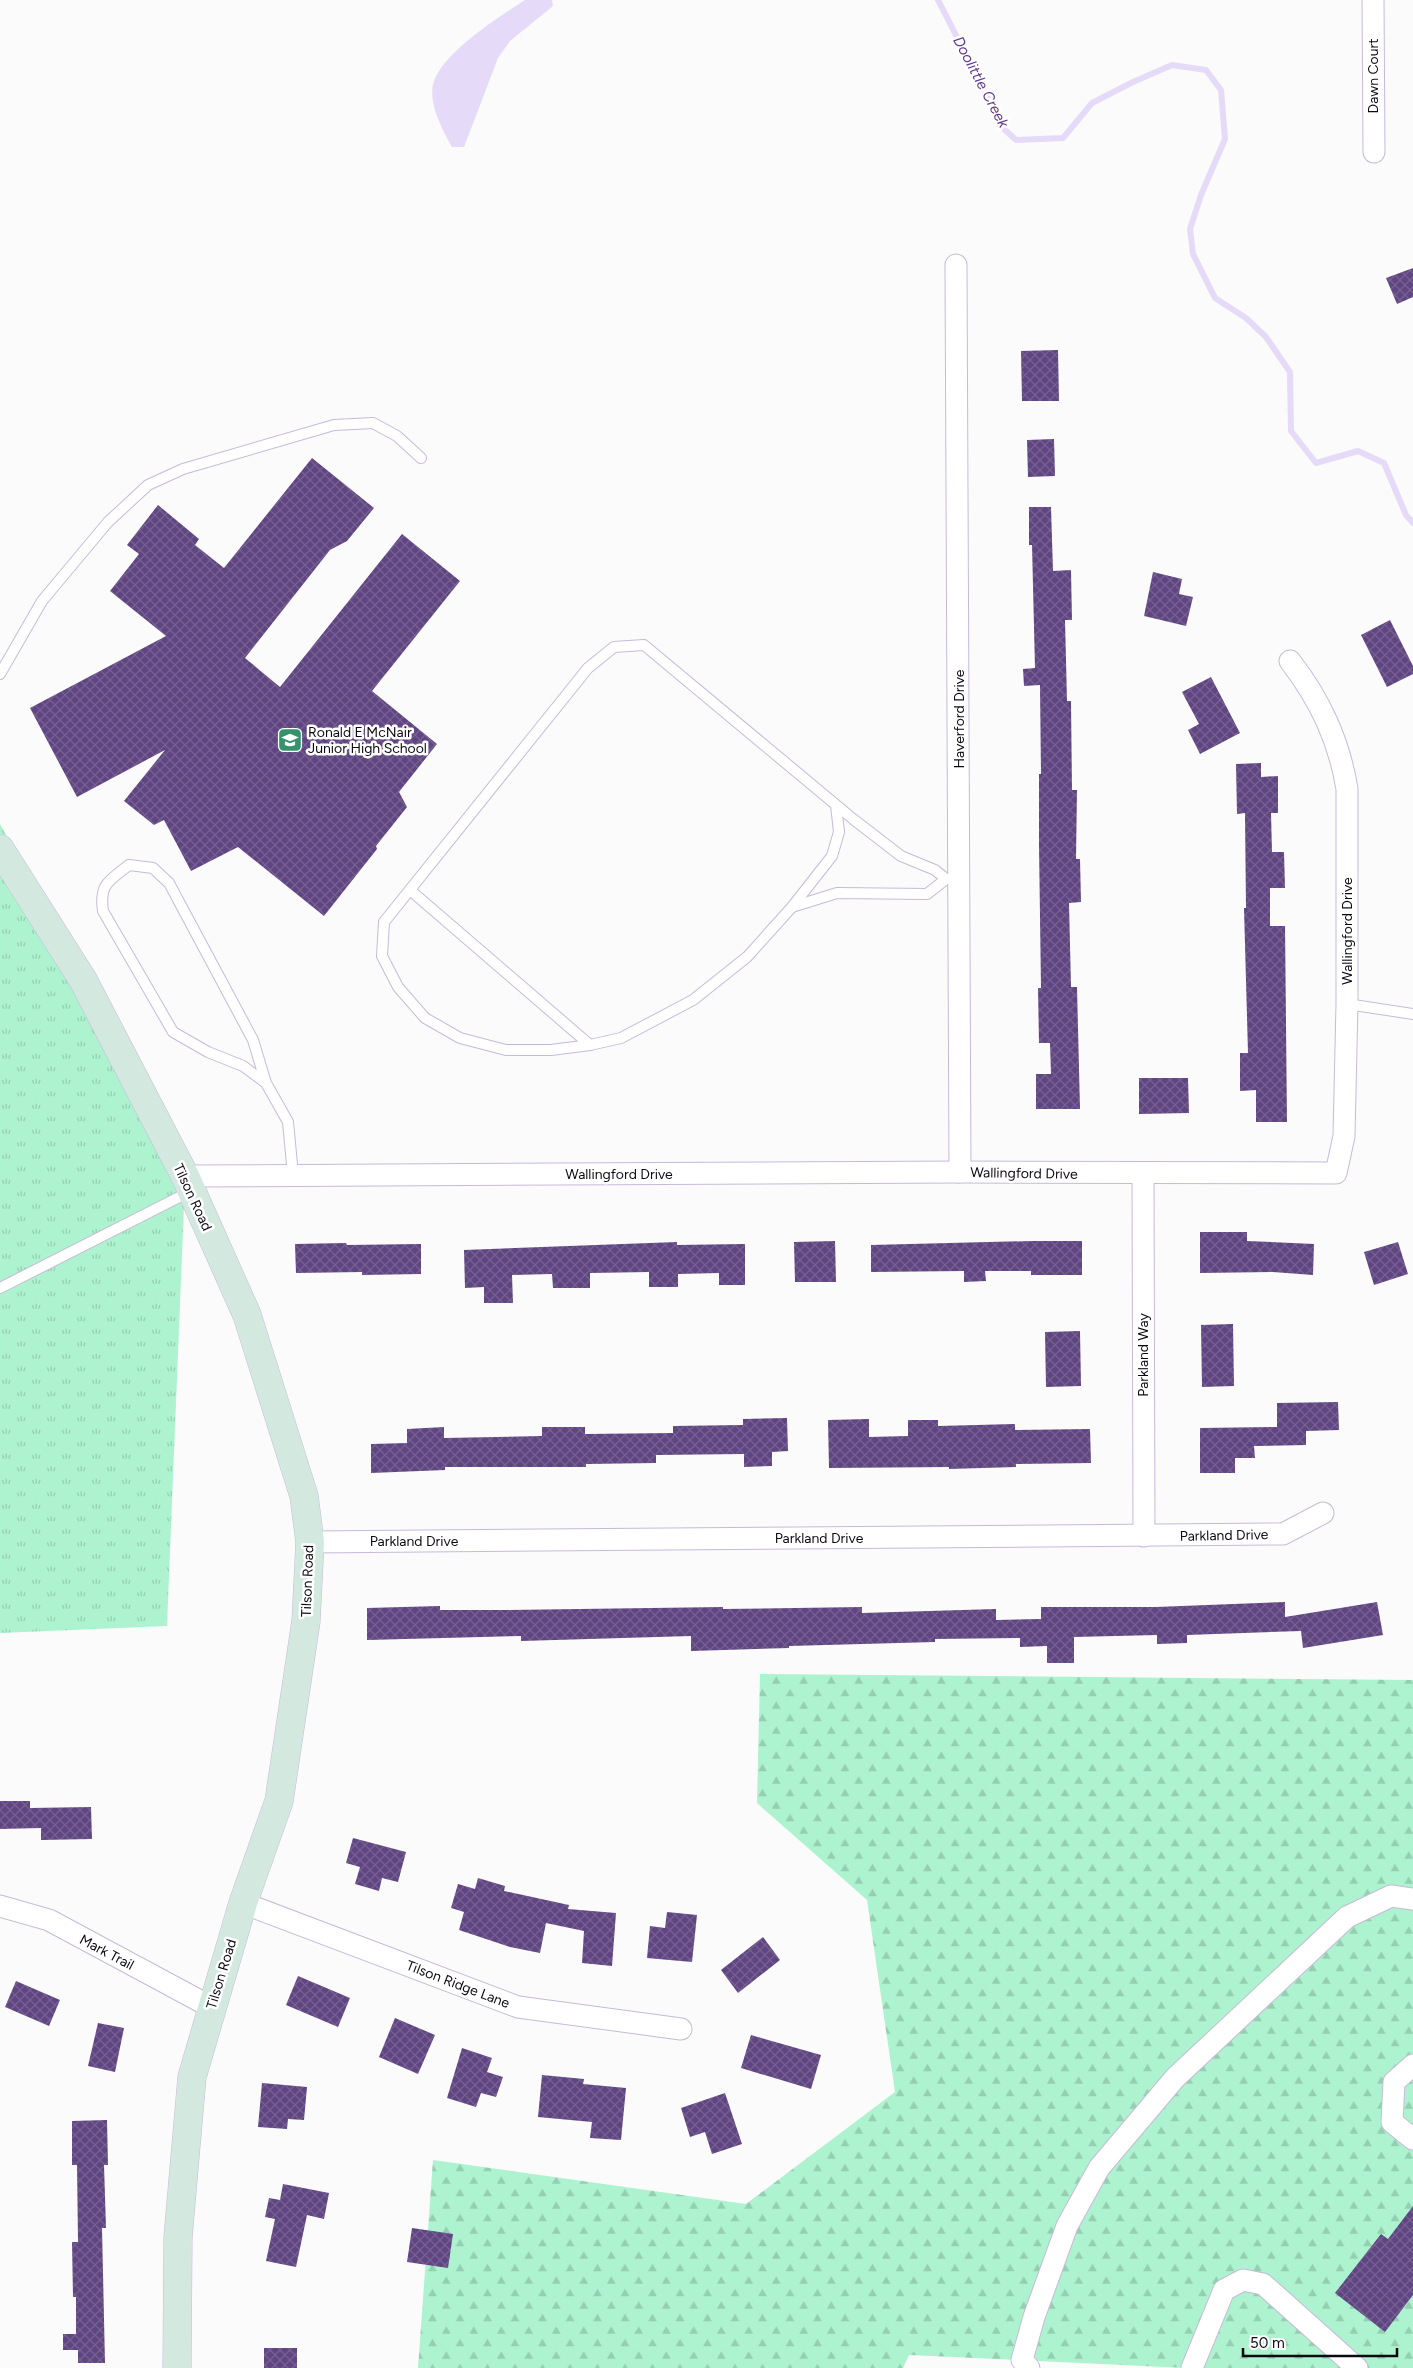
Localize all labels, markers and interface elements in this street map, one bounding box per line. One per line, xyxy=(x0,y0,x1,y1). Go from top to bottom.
water label: Doolittle Creek xyxy=(949,33,1013,131)
street label: Dawn Court xyxy=(1365,39,1382,113)
street label: Haverford Drive xyxy=(951,669,968,769)
place label: Ronald E McNair Junior High School xyxy=(308,724,427,757)
school or university icon: Ronald E McNair Junior High School xyxy=(277,727,303,753)
street label: Wallingford Drive xyxy=(1339,877,1356,985)
street label: Tilson Road xyxy=(170,1161,216,1234)
street label: Wallingford Drive xyxy=(970,1164,1078,1183)
street label: Wallingford Drive xyxy=(565,1166,673,1183)
street label: Parkland Way xyxy=(1135,1313,1152,1397)
street label: Parkland Drive xyxy=(1180,1526,1269,1545)
street label: Parkland Drive xyxy=(775,1530,864,1547)
street label: Parkland Drive xyxy=(370,1533,459,1550)
street label: Tilson Road xyxy=(298,1545,317,1617)
street label: Mark Trail xyxy=(77,1931,137,1974)
street label: Tilson Road xyxy=(203,1937,240,2011)
street label: Tilson Ridge Lane xyxy=(404,1957,512,2012)
scale bar xyxy=(1243,2326,1397,2358)
text: 50 m xyxy=(1250,2334,1285,2352)

